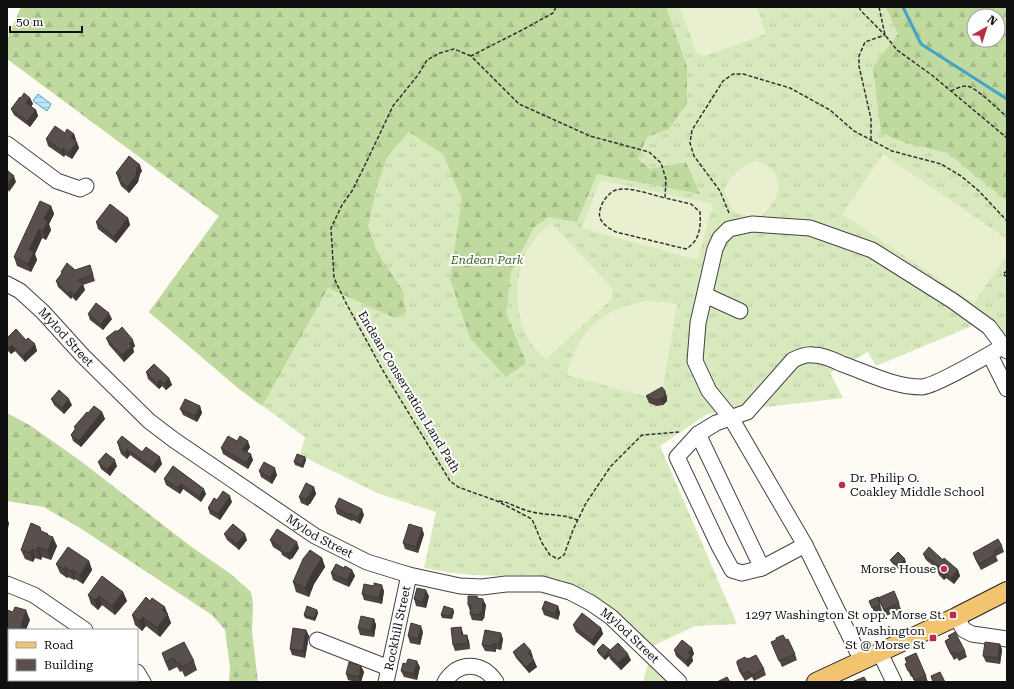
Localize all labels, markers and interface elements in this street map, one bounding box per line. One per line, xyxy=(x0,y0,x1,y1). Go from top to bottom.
scale bar xyxy=(10,8,82,34)
north arrow xyxy=(966,8,1006,48)
text: N xyxy=(985,13,1000,29)
text: 50 m xyxy=(16,15,43,29)
park label: Endean Park xyxy=(450,253,524,267)
street label: Mylod Street xyxy=(36,305,97,370)
street label: Endean Conservation Land Path xyxy=(355,309,463,476)
place label: Dr. Philip O. Coakley Middle School xyxy=(850,471,985,499)
marker: Dr. Philip O. Coakley Middle School xyxy=(837,480,847,490)
street label: Mylod Street xyxy=(283,511,356,561)
place label: Morse House xyxy=(860,562,936,576)
marker: Morse House xyxy=(939,564,949,574)
street label: Rockhill Street xyxy=(382,584,414,672)
street label: Mylod Street xyxy=(598,605,662,666)
place label: 1297 Washington St opp. Morse St. xyxy=(745,608,945,622)
marker: 1297 Washington St opp. Morse St. xyxy=(948,610,958,620)
place label: Washington St @ Morse St xyxy=(845,624,926,652)
legend xyxy=(8,629,138,681)
marker: Washington St @ Morse St xyxy=(928,633,938,643)
text: Road xyxy=(44,638,74,652)
text: Building xyxy=(44,658,93,672)

